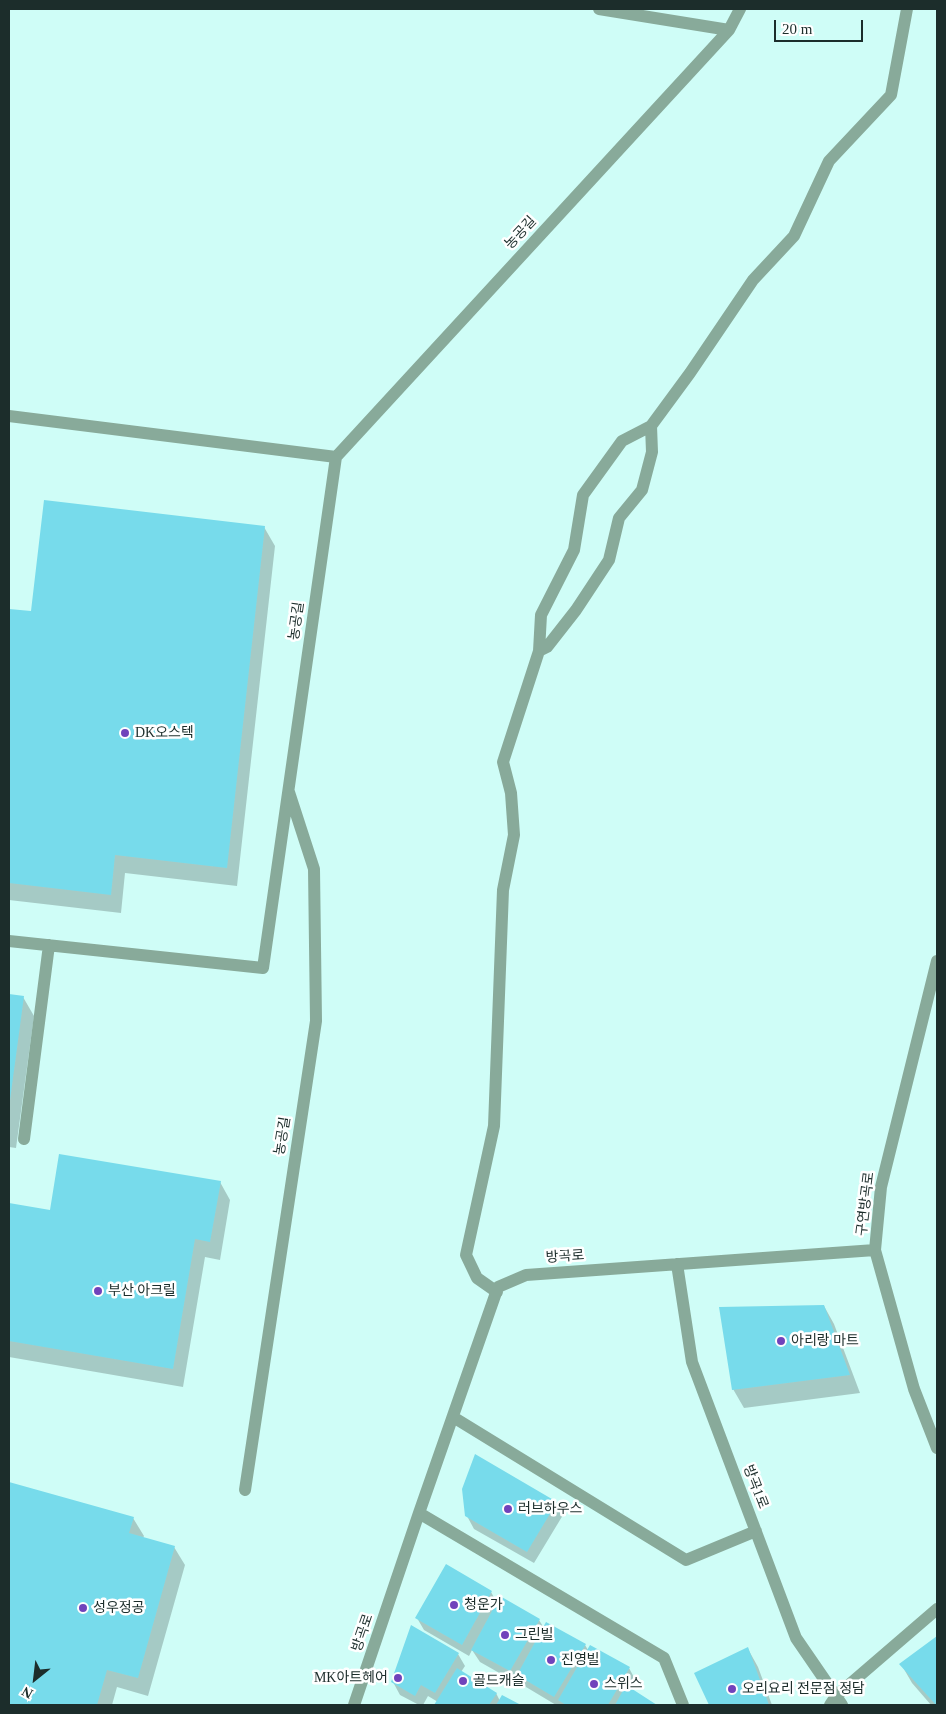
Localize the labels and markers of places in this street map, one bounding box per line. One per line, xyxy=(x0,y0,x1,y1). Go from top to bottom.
place label: DK오스텍 xyxy=(135,725,194,741)
marker: DK오스텍 xyxy=(119,727,131,739)
place label: 부산 아크릴 xyxy=(108,1283,176,1299)
marker: 부산 아크릴 xyxy=(92,1285,104,1297)
place label: 아리랑 마트 xyxy=(791,1333,859,1349)
marker: 아리랑 마트 xyxy=(775,1335,787,1347)
place label: 러브하우스 xyxy=(518,1501,582,1517)
marker: 러브하우스 xyxy=(502,1503,514,1515)
place label: 청운가 xyxy=(464,1597,503,1613)
marker: 청운가 xyxy=(448,1599,460,1611)
place label: 성우정공 xyxy=(93,1600,145,1616)
marker: 성우정공 xyxy=(77,1602,89,1614)
place label: 그린빌 xyxy=(515,1627,554,1643)
marker: 그린빌 xyxy=(499,1629,511,1641)
place label: 진영빌 xyxy=(561,1652,600,1668)
marker: 진영빌 xyxy=(545,1654,557,1666)
place label: MK아트헤어 xyxy=(314,1670,388,1686)
marker: MK아트헤어 xyxy=(392,1672,404,1684)
place label: 골드캐슬 xyxy=(473,1673,525,1689)
marker: 골드캐슬 xyxy=(457,1675,469,1687)
place label: 스위스 xyxy=(604,1676,643,1692)
marker: 스위스 xyxy=(588,1678,600,1690)
place label: 오리요리 전문점 정담 xyxy=(742,1681,865,1697)
marker: 오리요리 전문점 정담 xyxy=(726,1683,738,1695)

